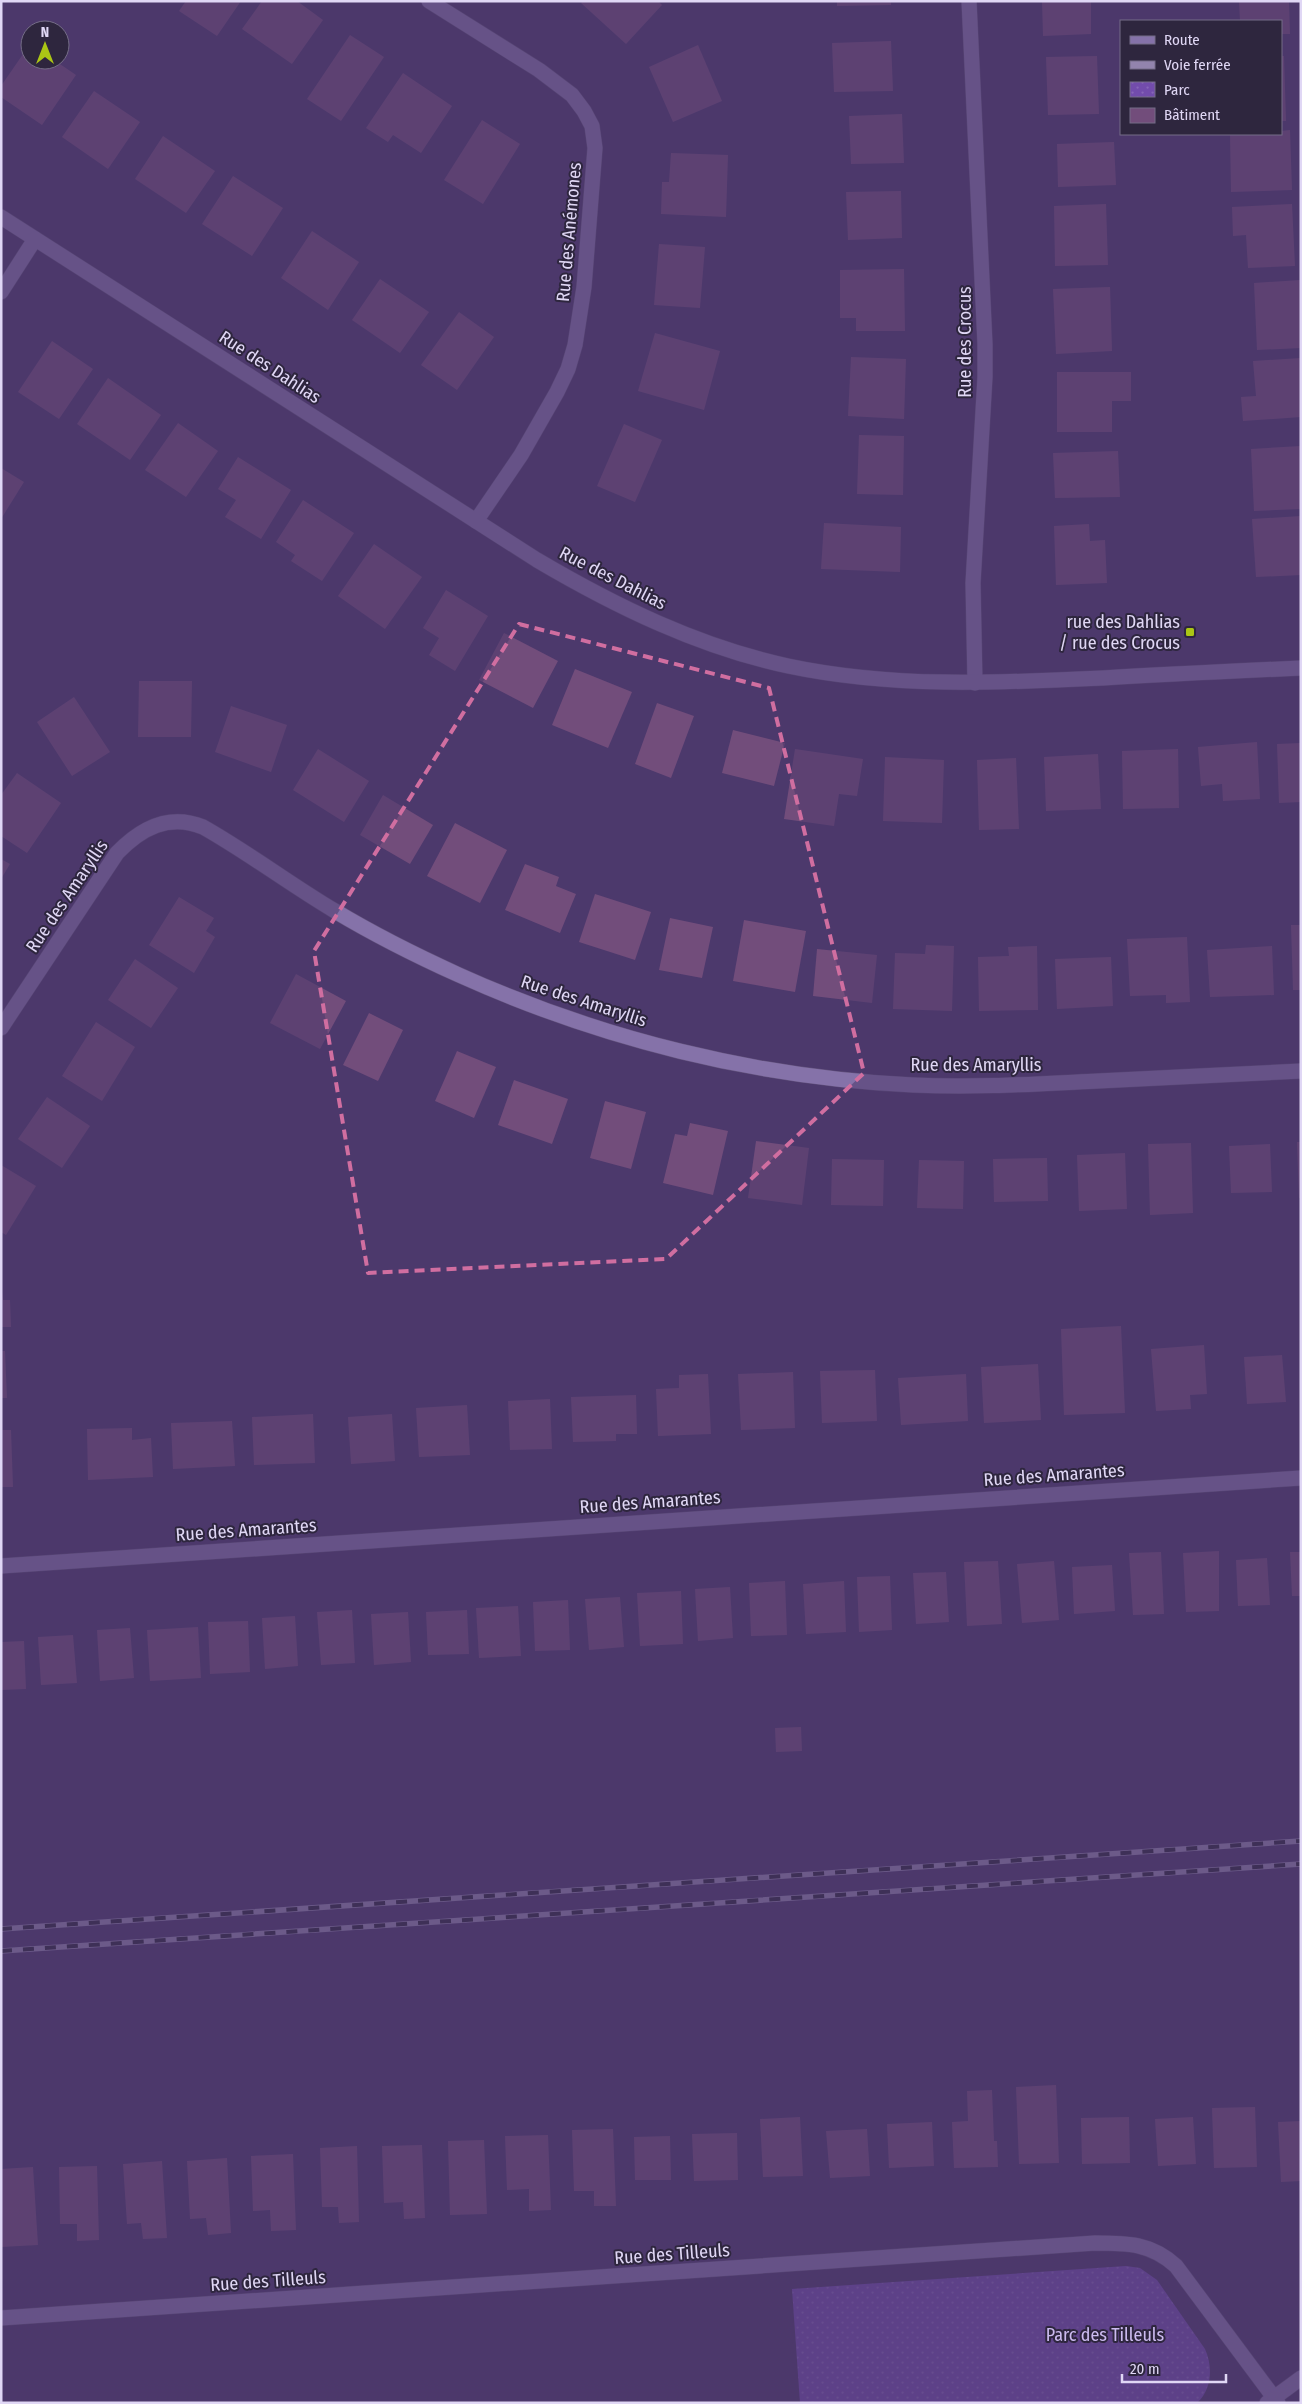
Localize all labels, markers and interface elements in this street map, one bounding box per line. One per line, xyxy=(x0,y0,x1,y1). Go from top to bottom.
north arrow xyxy=(20,20,70,70)
legend xyxy=(1120,20,1282,135)
text: N xyxy=(41,24,49,41)
text: Route xyxy=(1164,31,1200,49)
text: Voie ferrée xyxy=(1164,56,1231,74)
text: Parc xyxy=(1164,81,1190,99)
text: Bâtiment xyxy=(1164,106,1220,124)
street label: Rue des Anémones xyxy=(552,161,586,303)
street label: Rue des Crocus xyxy=(954,286,976,398)
street label: Rue des Dahlias xyxy=(215,326,325,408)
street label: Rue des Dahlias xyxy=(556,542,670,615)
place label: rue des Dahlias / rue des Crocus xyxy=(1059,611,1180,654)
marker: rue des Dahlias / rue des Crocus xyxy=(1184,626,1196,638)
street label: Rue des Amaryllis xyxy=(21,835,113,956)
street label: Rue des Amaryllis xyxy=(518,970,650,1032)
street label: Rue des Amaryllis xyxy=(911,1054,1042,1076)
street label: Rue des Amarantes xyxy=(983,1459,1125,1491)
street label: Rue des Amarantes xyxy=(579,1486,721,1518)
street label: Rue des Amarantes xyxy=(175,1514,317,1546)
street label: Rue des Tilleuls xyxy=(613,2239,731,2269)
street label: Rue des Tilleuls xyxy=(209,2266,327,2296)
park label: Parc des Tilleuls xyxy=(1046,2324,1165,2346)
scale bar xyxy=(1122,2352,1226,2384)
text: 20 m xyxy=(1130,2360,1160,2378)

